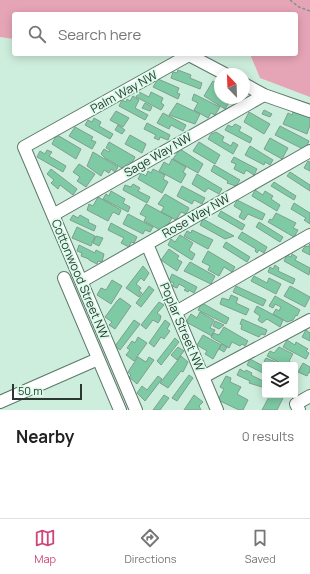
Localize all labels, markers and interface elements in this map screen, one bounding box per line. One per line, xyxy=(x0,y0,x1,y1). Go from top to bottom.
search box xyxy=(12,12,298,56)
icon: search xyxy=(26,23,48,45)
text: Search here xyxy=(58,24,141,45)
street label: Palm Way NW xyxy=(87,66,161,117)
north arrow xyxy=(214,68,250,104)
street label: Sage Way NW xyxy=(121,128,195,181)
street label: Rose Way NW xyxy=(159,189,233,242)
street label: Cottonwood Street NW xyxy=(48,216,114,342)
street label: Poplar Street NW xyxy=(156,280,209,374)
map controls xyxy=(262,362,298,398)
button: layers xyxy=(262,362,298,398)
scale bar xyxy=(12,382,82,401)
text: 50 m xyxy=(18,383,43,398)
text: Nearby xyxy=(16,425,74,448)
text: 0 results xyxy=(242,427,294,445)
tab: Map xyxy=(34,527,56,566)
tab: Directions xyxy=(124,527,177,566)
tab: Saved xyxy=(245,527,276,566)

